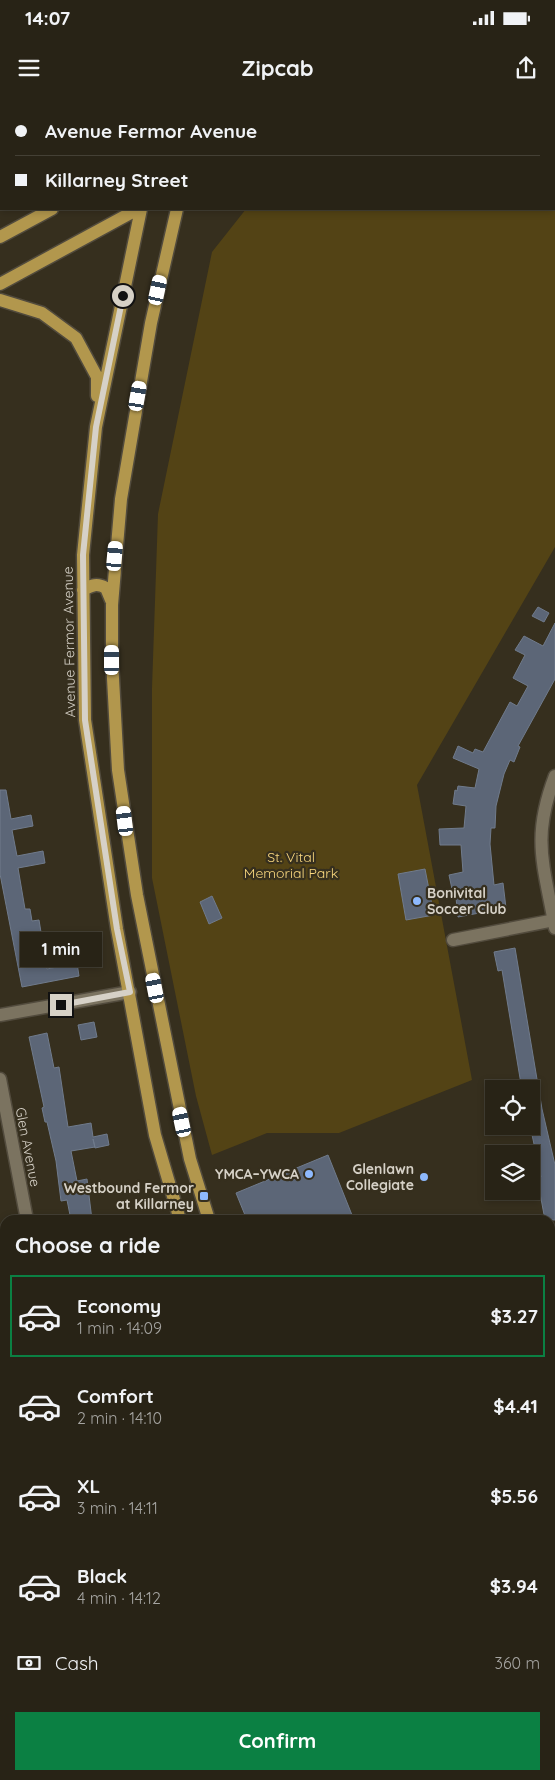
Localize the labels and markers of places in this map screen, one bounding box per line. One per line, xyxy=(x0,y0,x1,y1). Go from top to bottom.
place label: Bonivital Soccer Club xyxy=(427,884,507,918)
marker: Bonivital Soccer Club xyxy=(411,895,423,907)
place label: Glenlawn Collegiate xyxy=(346,1160,414,1194)
place label: YMCA–YWCA xyxy=(215,1165,299,1183)
marker: YMCA–YWCA xyxy=(303,1168,315,1180)
marker: Glenlawn Collegiate xyxy=(418,1171,430,1183)
place label: Westbound Fermor at Killarney xyxy=(64,1179,194,1213)
marker: Westbound Fermor at Killarney xyxy=(198,1190,210,1202)

